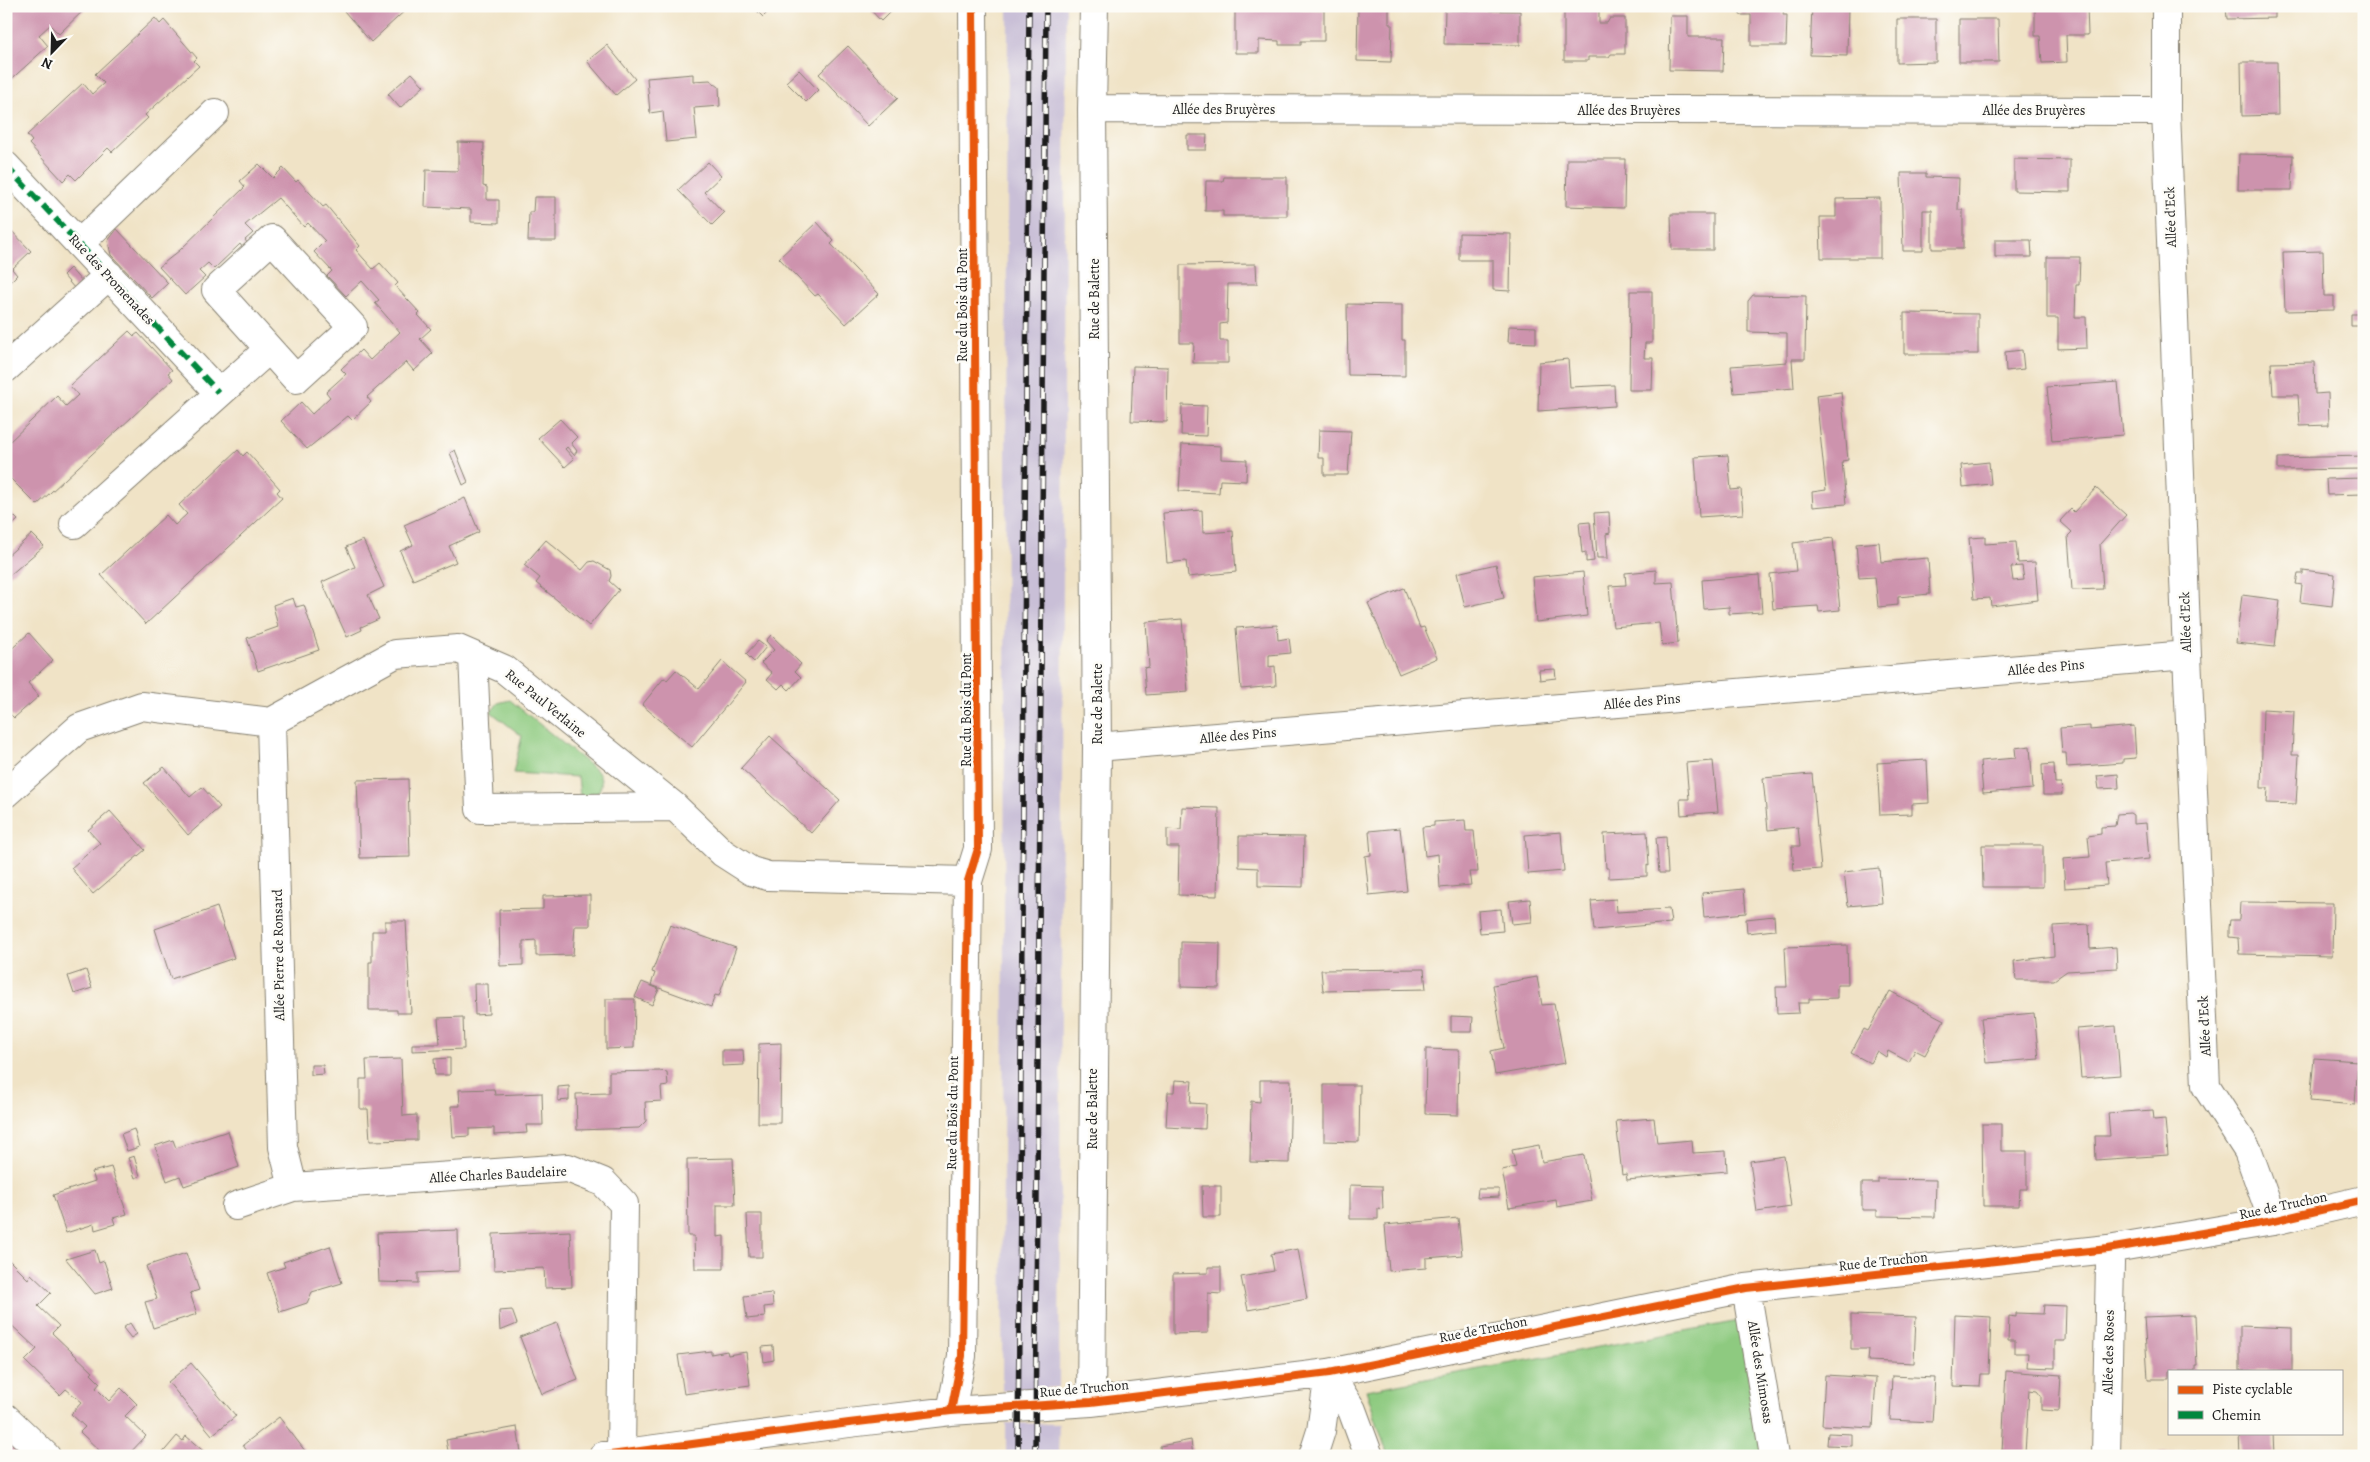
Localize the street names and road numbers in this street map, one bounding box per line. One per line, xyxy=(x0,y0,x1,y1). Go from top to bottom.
street label: Allée des Bruyères xyxy=(1172,100,1275,119)
street label: Allée des Bruyères xyxy=(1577,101,1680,120)
street label: Allée des Bruyères xyxy=(1982,101,2085,120)
street label: Allée d'Eck xyxy=(2160,186,2181,249)
street label: Rue des Promenades xyxy=(64,230,159,329)
street label: Rue du Bois du Pont xyxy=(953,247,972,362)
street label: Rue de Balette xyxy=(1085,258,1104,340)
street label: Allée d'Eck xyxy=(2175,591,2196,654)
street label: Rue du Bois du Pont xyxy=(957,652,976,767)
street label: Allée des Pins xyxy=(2006,655,2085,680)
street label: Rue de Balette xyxy=(1088,663,1107,745)
street label: Rue Paul Verlaine xyxy=(501,665,590,742)
street label: Allée des Pins xyxy=(1602,689,1681,714)
street label: Allée des Pins xyxy=(1198,723,1277,748)
street label: Allée Pierre de Ronsard xyxy=(268,889,289,1022)
street label: Allée d'Eck xyxy=(2193,995,2216,1058)
street label: Rue du Bois du Pont xyxy=(942,1055,963,1170)
street label: Rue de Balette xyxy=(1083,1068,1102,1150)
street label: Allée Charles Baudelaire xyxy=(428,1161,567,1188)
street label: Rue de Truchon xyxy=(2237,1187,2329,1224)
street label: Rue de Truchon xyxy=(1838,1247,1929,1276)
street label: Allée des Roses xyxy=(2098,1309,2119,1396)
street label: Rue de Truchon xyxy=(1437,1312,1529,1347)
street label: Allée des Mimosas xyxy=(1743,1318,1778,1425)
street label: Rue de Truchon xyxy=(1039,1375,1130,1402)

